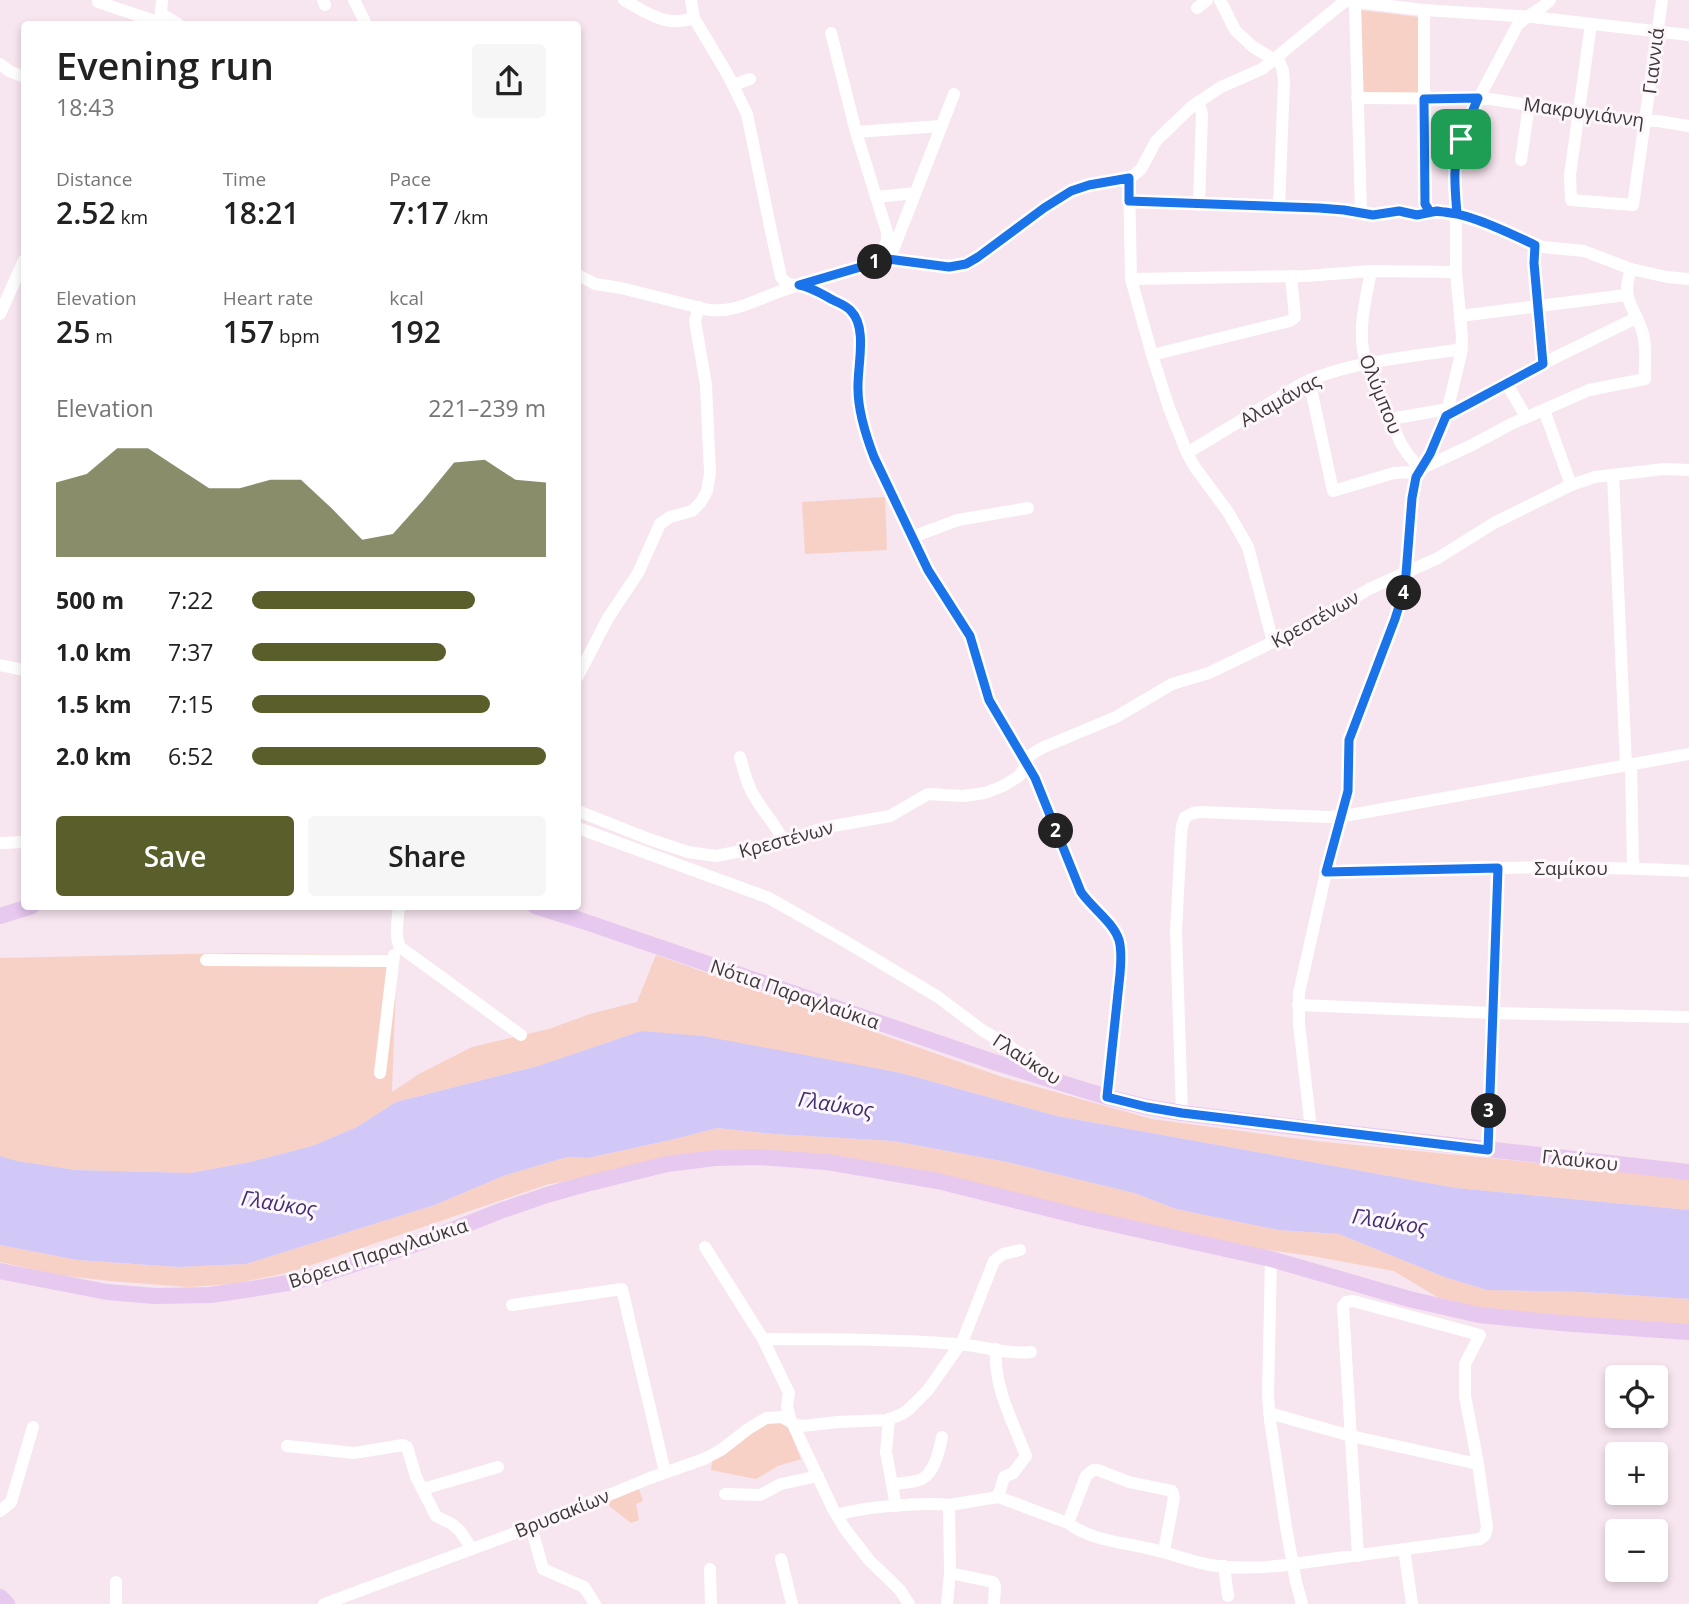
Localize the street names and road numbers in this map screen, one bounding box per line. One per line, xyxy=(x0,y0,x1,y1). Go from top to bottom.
street label: Γιαννιά xyxy=(1636,26,1670,96)
street label: Μακρυγιάννη xyxy=(1522,91,1646,133)
street label: Ολύμπου xyxy=(1353,350,1409,438)
street label: Αλαμάνας xyxy=(1235,367,1325,433)
street label: Κρεστένων xyxy=(1266,584,1364,654)
street label: Κρεστένων xyxy=(736,814,836,864)
street label: Σαμίκου xyxy=(1534,855,1608,881)
street label: Νότια Παραγλαύκια xyxy=(707,953,883,1035)
street label: Γλαύκου xyxy=(988,1027,1066,1091)
street label: Γλαύκου xyxy=(1541,1143,1619,1177)
street label: Βόρεια Παραγλαύκια xyxy=(285,1212,471,1294)
street label: Βρυσακίων xyxy=(511,1482,613,1544)

